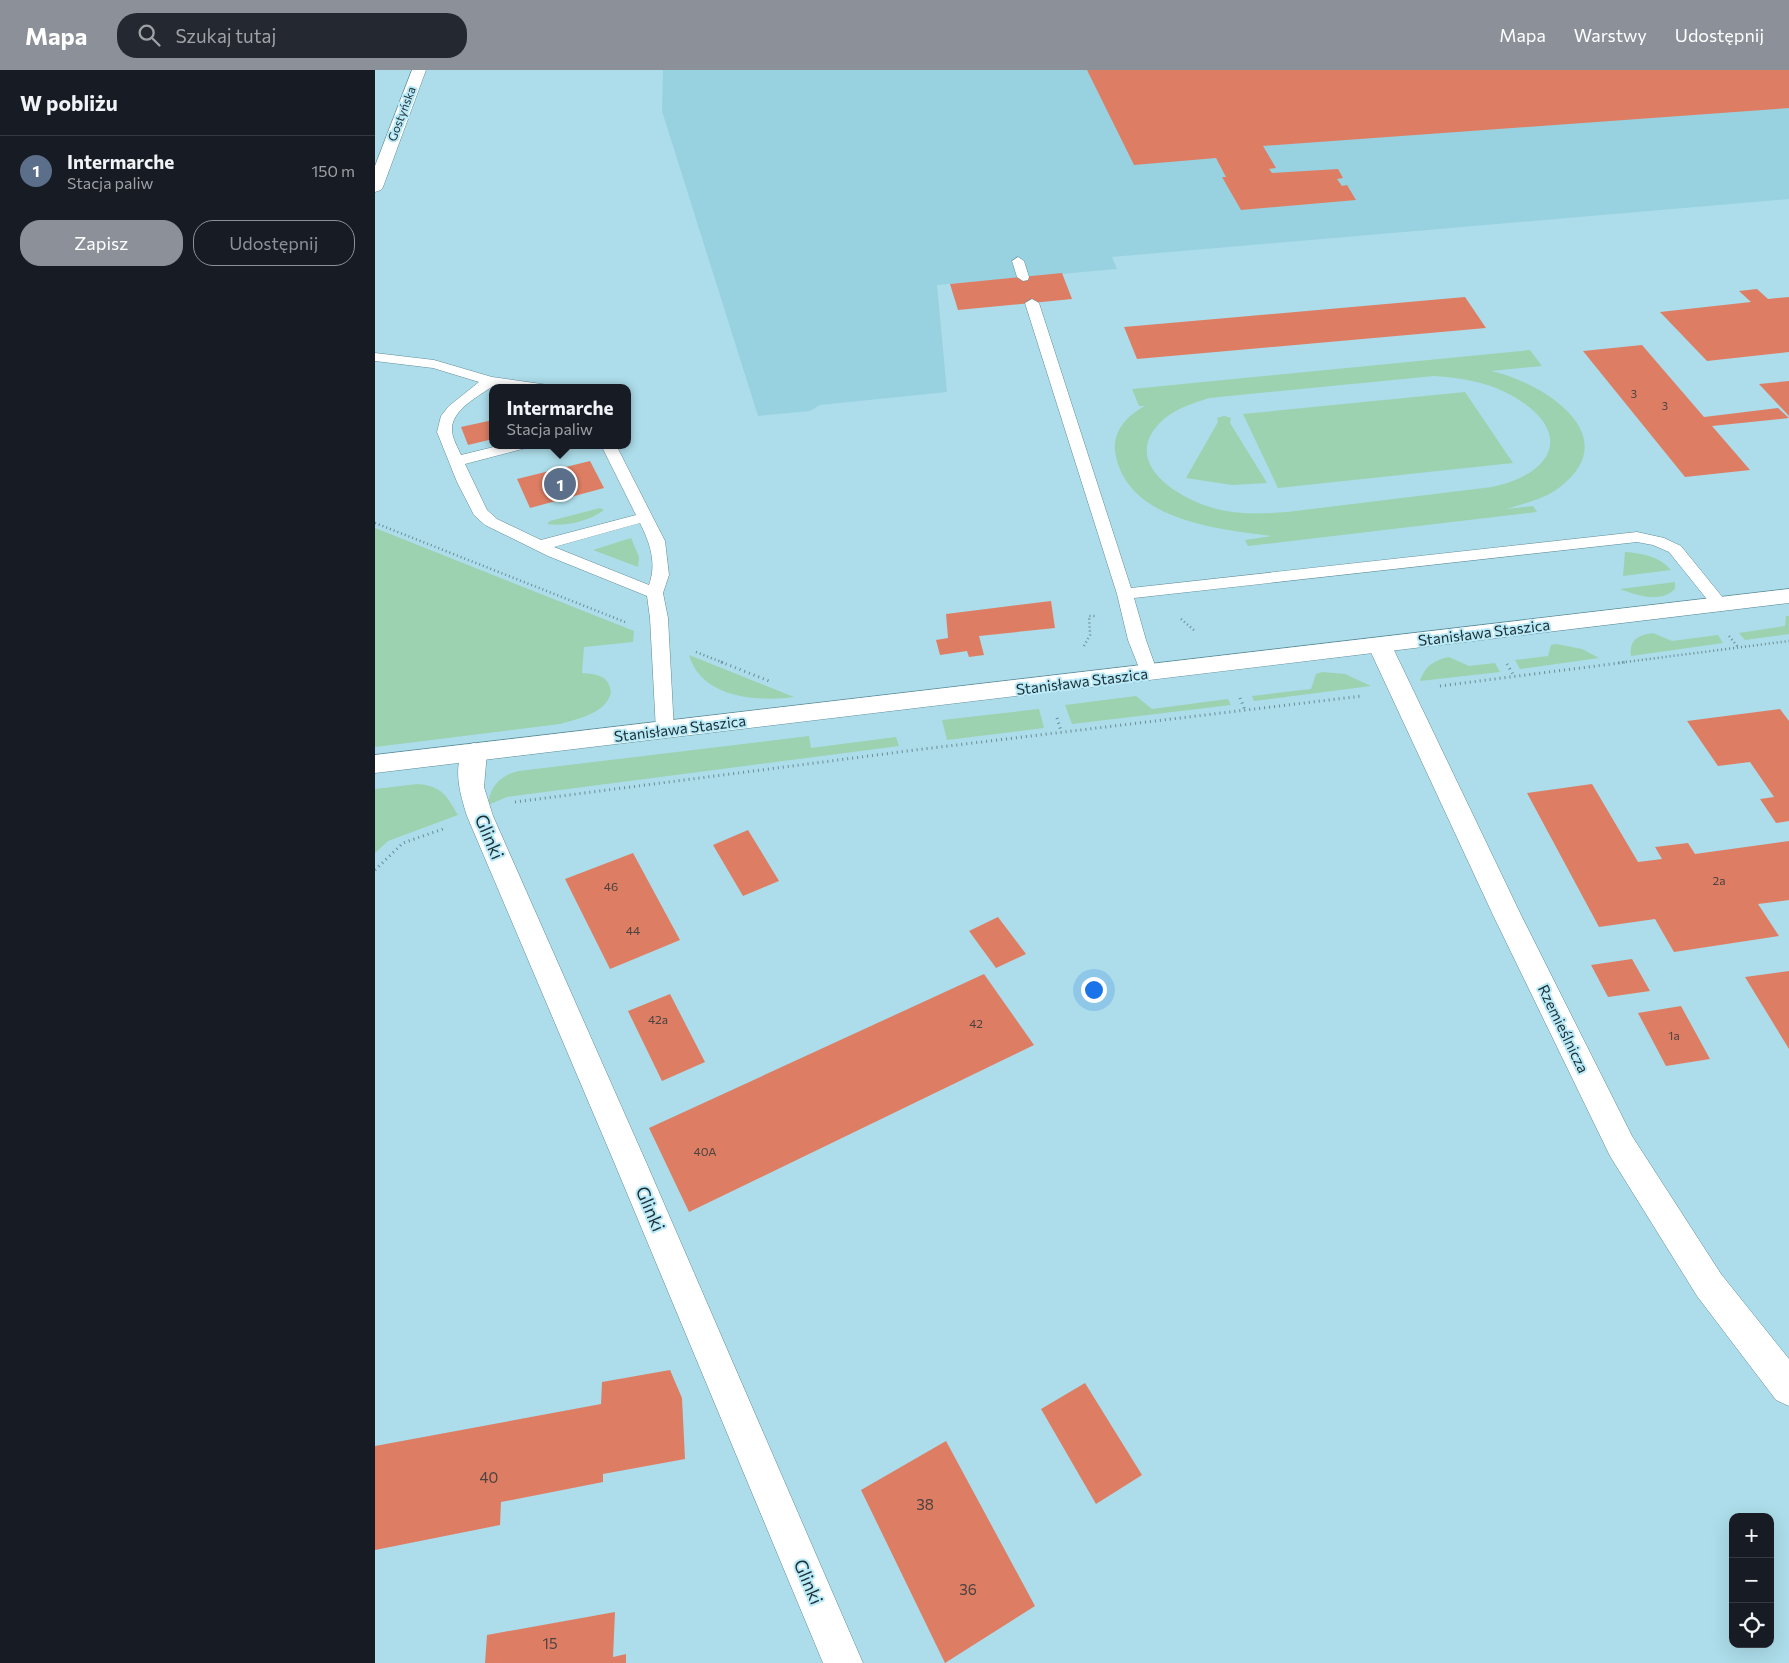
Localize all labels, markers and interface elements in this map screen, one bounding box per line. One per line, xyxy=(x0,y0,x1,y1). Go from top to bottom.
search box xyxy=(117,13,467,58)
text: Mapa xyxy=(25,21,87,50)
icon: search xyxy=(135,21,163,49)
text: Szukaj tutaj xyxy=(175,24,276,47)
text: Mapa xyxy=(1499,24,1546,46)
text: Warstwy xyxy=(1574,24,1647,46)
text: Udostępnij xyxy=(1675,24,1764,46)
street label: Gostyńska xyxy=(384,84,418,143)
text: W pobliżu xyxy=(20,90,118,115)
text: Intermarche xyxy=(67,150,174,173)
text: 1 xyxy=(32,161,40,180)
text: 150 m xyxy=(312,161,355,180)
text: Stacja paliw xyxy=(67,173,153,192)
button: Zapisz xyxy=(20,220,183,266)
button: Udostępnij xyxy=(193,220,355,266)
popup xyxy=(489,384,631,449)
house number: 3 xyxy=(1631,387,1637,400)
text: Intermarche xyxy=(506,396,614,419)
house number: 3 xyxy=(1662,399,1668,412)
text: Stacja paliw xyxy=(506,419,593,438)
pin: 1 xyxy=(544,465,576,503)
street label: Stanisława Staszica xyxy=(1417,615,1551,649)
street label: Stanisława Staszica xyxy=(1015,664,1149,698)
street label: Stanisława Staszica xyxy=(613,711,747,745)
street label: Glinki xyxy=(471,811,509,863)
house number: 2a xyxy=(1713,873,1725,887)
house number: 46 xyxy=(604,879,618,893)
house number: 44 xyxy=(626,923,640,937)
your location xyxy=(1081,977,1107,1003)
street label: Rzemieślnicza xyxy=(1535,981,1593,1076)
house number: 42a xyxy=(648,1012,668,1026)
house number: 42 xyxy=(969,1016,983,1030)
house number: 1a xyxy=(1668,1028,1680,1042)
house number: 40A xyxy=(693,1144,717,1158)
street label: Glinki xyxy=(632,1183,670,1235)
house number: 40 xyxy=(480,1468,498,1486)
house number: 38 xyxy=(916,1495,934,1513)
map controls xyxy=(1729,1513,1774,1648)
button: + xyxy=(1729,1513,1774,1558)
street label: Glinki xyxy=(790,1556,828,1608)
button: − xyxy=(1729,1558,1774,1603)
house number: 36 xyxy=(959,1580,977,1598)
button: locate xyxy=(1729,1603,1774,1648)
house number: 15 xyxy=(542,1634,558,1652)

